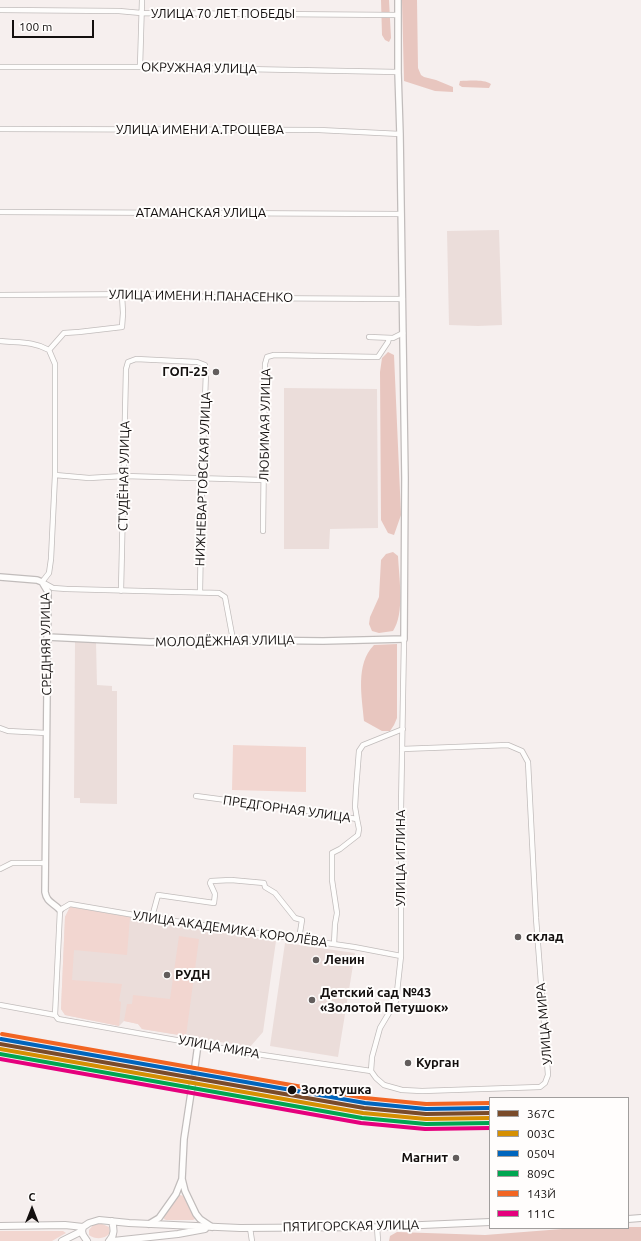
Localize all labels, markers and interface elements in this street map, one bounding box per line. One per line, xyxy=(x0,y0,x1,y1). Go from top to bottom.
street label: УЛИЦА 70 ЛЕТ ПОБЕДЫ xyxy=(151,6,295,22)
scale bar xyxy=(14,12,96,38)
text: 100 m xyxy=(19,20,52,33)
street label: ОКРУЖНАЯ УЛИЦА xyxy=(141,59,257,77)
street label: УЛИЦА ИМЕНИ А.ТРОЩЕВА xyxy=(116,122,284,138)
street label: АТАМАНСКАЯ УЛИЦА xyxy=(136,205,266,221)
street label: УЛИЦА ИМЕНИ Н.ПАНАСЕНКО xyxy=(109,287,293,305)
place label: ГОП-25 xyxy=(162,364,208,380)
marker: ГОП-25 xyxy=(211,367,221,377)
street label: ЛЮБИМАЯ УЛИЦА xyxy=(256,368,274,482)
street label: НИЖНЕВАРТОВСКАЯ УЛИЦА xyxy=(192,391,214,567)
street label: СТУДЁНАЯ УЛИЦА xyxy=(115,421,133,531)
street label: СРЕДНЯЯ УЛИЦА xyxy=(37,592,55,696)
street label: МОЛОДЁЖНАЯ УЛИЦА xyxy=(155,632,295,650)
street label: ПРЕДГОРНАЯ УЛИЦА xyxy=(222,792,352,826)
street label: УЛИЦА ИГЛИНА xyxy=(393,810,409,906)
street label: УЛИЦА АКАДЕМИКА КОРОЛЁВА xyxy=(132,908,328,950)
place label: склад xyxy=(526,929,564,945)
marker: склад xyxy=(513,932,523,942)
place label: Ленин xyxy=(324,952,365,968)
marker: Ленин xyxy=(311,955,321,965)
place label: РУДН xyxy=(175,967,210,983)
marker: РУДН xyxy=(162,970,172,980)
street label: УЛИЦА МИРА xyxy=(533,982,555,1066)
place label: Детский сад №43 «Золотой Петушок» xyxy=(320,985,448,1016)
marker: Детский сад №43 «Золотой Петушок» xyxy=(307,995,317,1005)
street label: УЛИЦА МИРА xyxy=(177,1032,261,1062)
place label: Курган xyxy=(416,1055,459,1071)
marker: Курган xyxy=(403,1058,413,1068)
place label: Золотушка xyxy=(301,1082,372,1098)
marker: Золотушка xyxy=(286,1084,298,1096)
legend xyxy=(489,1097,629,1229)
text: 367С xyxy=(527,1107,555,1120)
text: 003С xyxy=(527,1127,555,1140)
text: 050Ч xyxy=(527,1147,555,1160)
place label: Магнит xyxy=(401,1150,448,1166)
marker: Магнит xyxy=(451,1153,461,1163)
text: 809С xyxy=(527,1167,555,1180)
text: 143Й xyxy=(527,1187,556,1200)
north arrow xyxy=(12,1189,52,1229)
text: С xyxy=(28,1191,36,1203)
text: 111С xyxy=(527,1207,555,1220)
street label: ПЯТИГОРСКАЯ УЛИЦА xyxy=(283,1217,419,1235)

